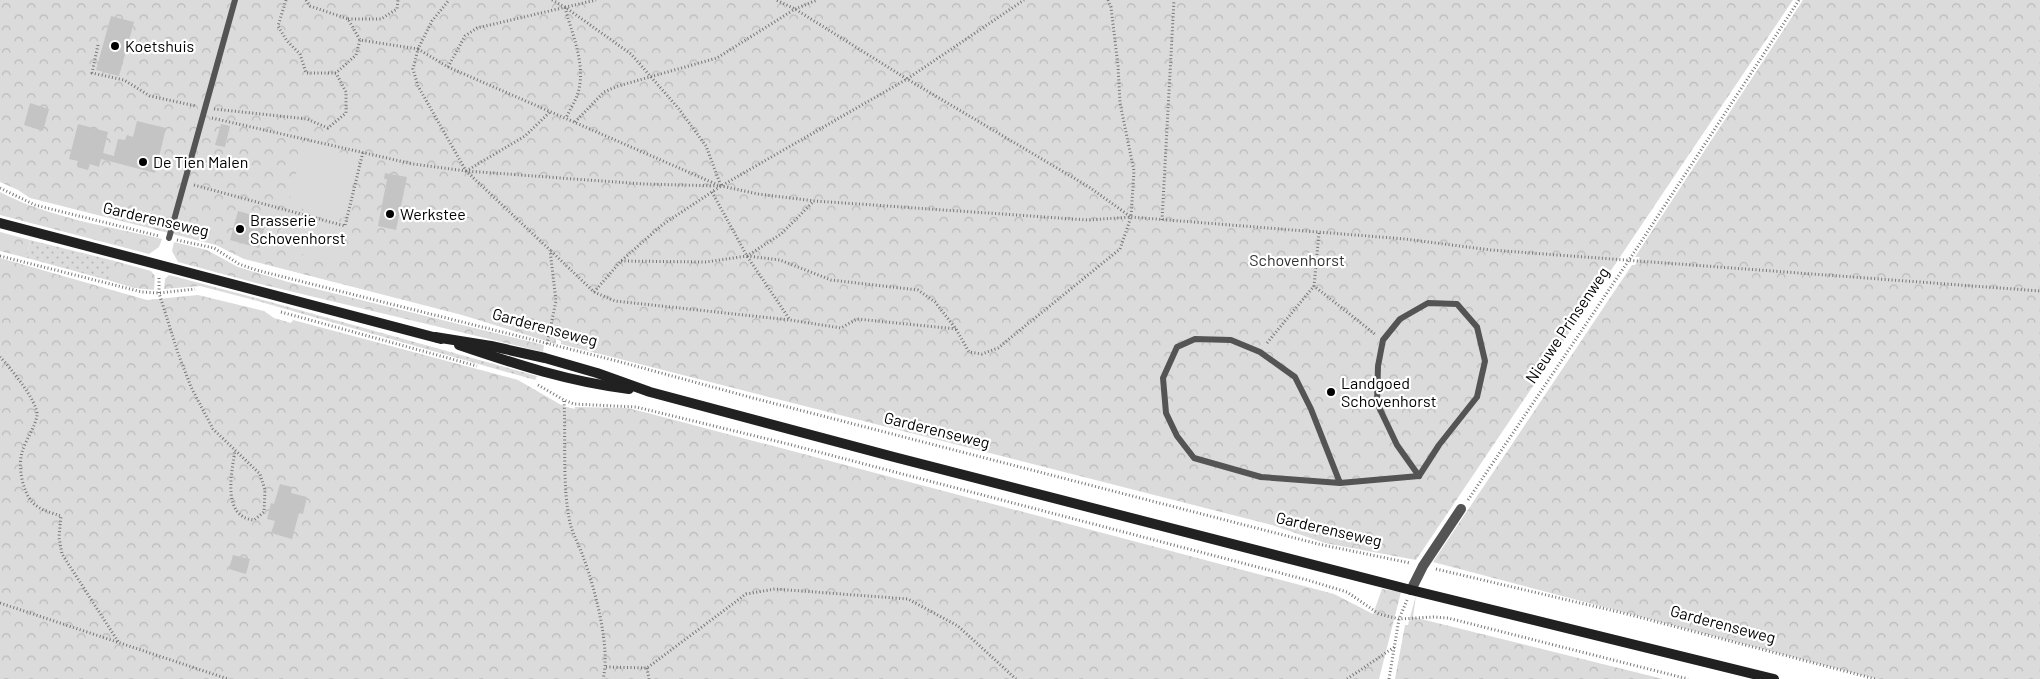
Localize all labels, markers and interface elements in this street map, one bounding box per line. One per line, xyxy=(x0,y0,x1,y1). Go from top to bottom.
place label: Koetshuis xyxy=(125,36,194,55)
marker: Koetshuis xyxy=(109,40,121,52)
place label: De Tien Malen xyxy=(153,152,248,171)
marker: De Tien Malen xyxy=(137,156,149,168)
street label: Garderenseweg xyxy=(101,197,211,240)
place label: Werkstee xyxy=(400,204,466,223)
marker: Werkstee xyxy=(384,208,396,220)
place label: Brasserie Schovenhorst xyxy=(250,210,346,247)
marker: Brasserie Schovenhorst xyxy=(234,223,246,235)
park label: Schovenhorst xyxy=(1249,250,1345,269)
street label: Nieuwe Prinsenweg xyxy=(1521,263,1613,386)
street label: Garderenseweg xyxy=(490,303,600,350)
place label: Landgoed Schovenhorst xyxy=(1341,373,1437,410)
marker: Landgoed Schovenhorst xyxy=(1325,386,1337,398)
street label: Garderenseweg xyxy=(882,407,992,452)
street label: Garderenseweg xyxy=(1274,507,1384,550)
street label: Garderenseweg xyxy=(1668,600,1778,647)

